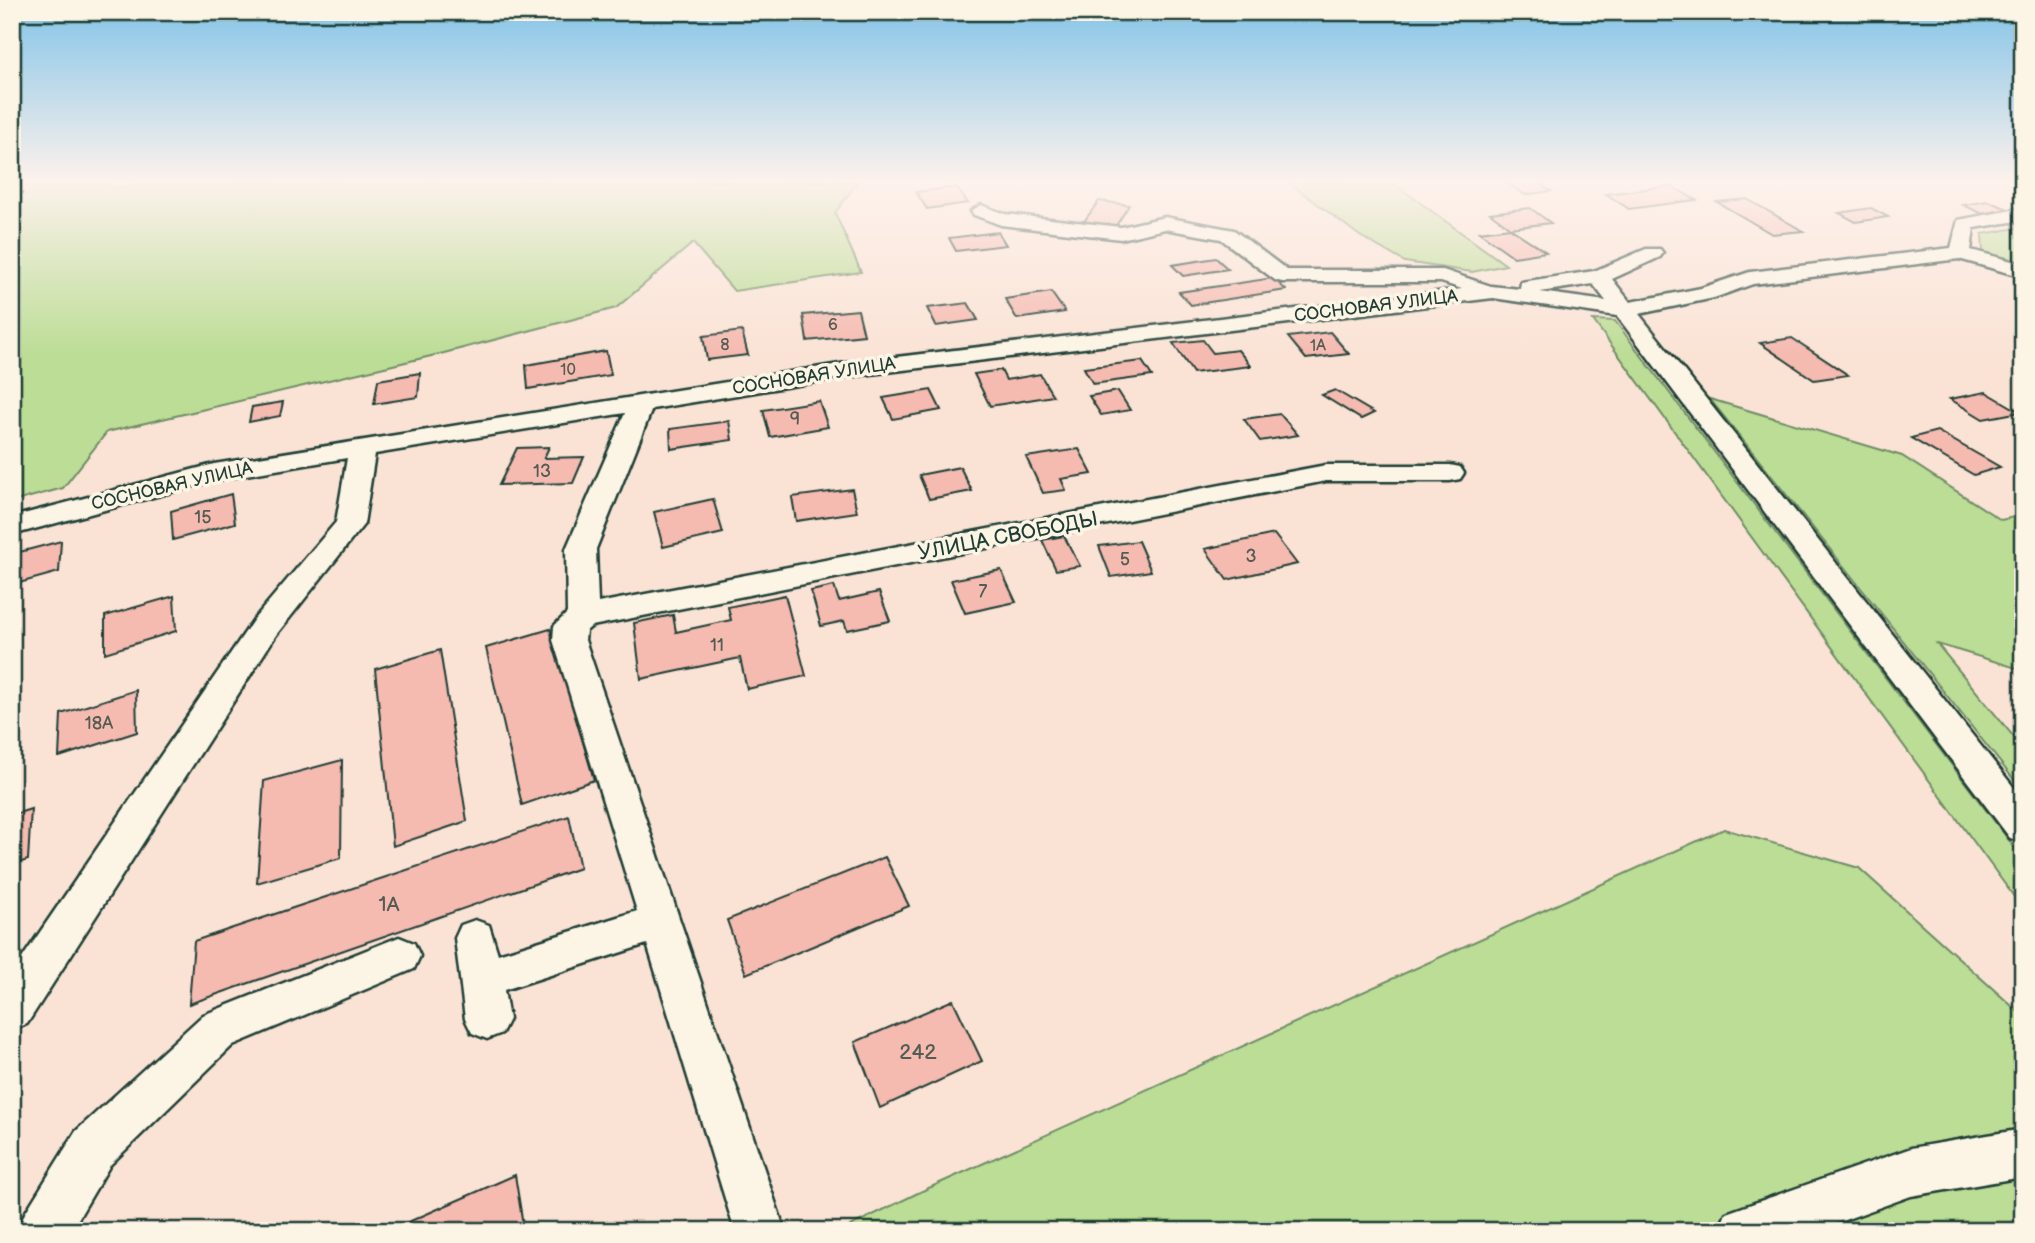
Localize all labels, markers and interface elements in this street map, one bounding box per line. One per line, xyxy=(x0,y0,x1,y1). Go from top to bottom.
street label: СОСНОВАЯ УЛИЦА xyxy=(1293,286,1459,326)
house number: 6 xyxy=(828,316,838,335)
house number: 8 xyxy=(720,336,730,355)
house number: 1А xyxy=(1310,337,1326,356)
street label: СОСНОВАЯ УЛИЦА xyxy=(731,353,897,399)
house number: 10 xyxy=(560,361,576,380)
house number: 9 xyxy=(790,409,800,430)
street label: СОСНОВАЯ УЛИЦА xyxy=(89,457,255,515)
house number: 13 xyxy=(533,461,551,482)
street label: УЛИЦА СВОБОДЫ xyxy=(916,506,1100,566)
house number: 15 xyxy=(194,507,212,528)
house number: 3 xyxy=(1245,546,1257,567)
house number: 5 xyxy=(1120,549,1130,570)
house number: 7 xyxy=(979,581,988,602)
house number: 11 xyxy=(710,635,724,656)
house number: 18А xyxy=(85,713,113,734)
house number: 1А xyxy=(379,892,400,917)
house number: 242 xyxy=(899,1040,937,1065)

